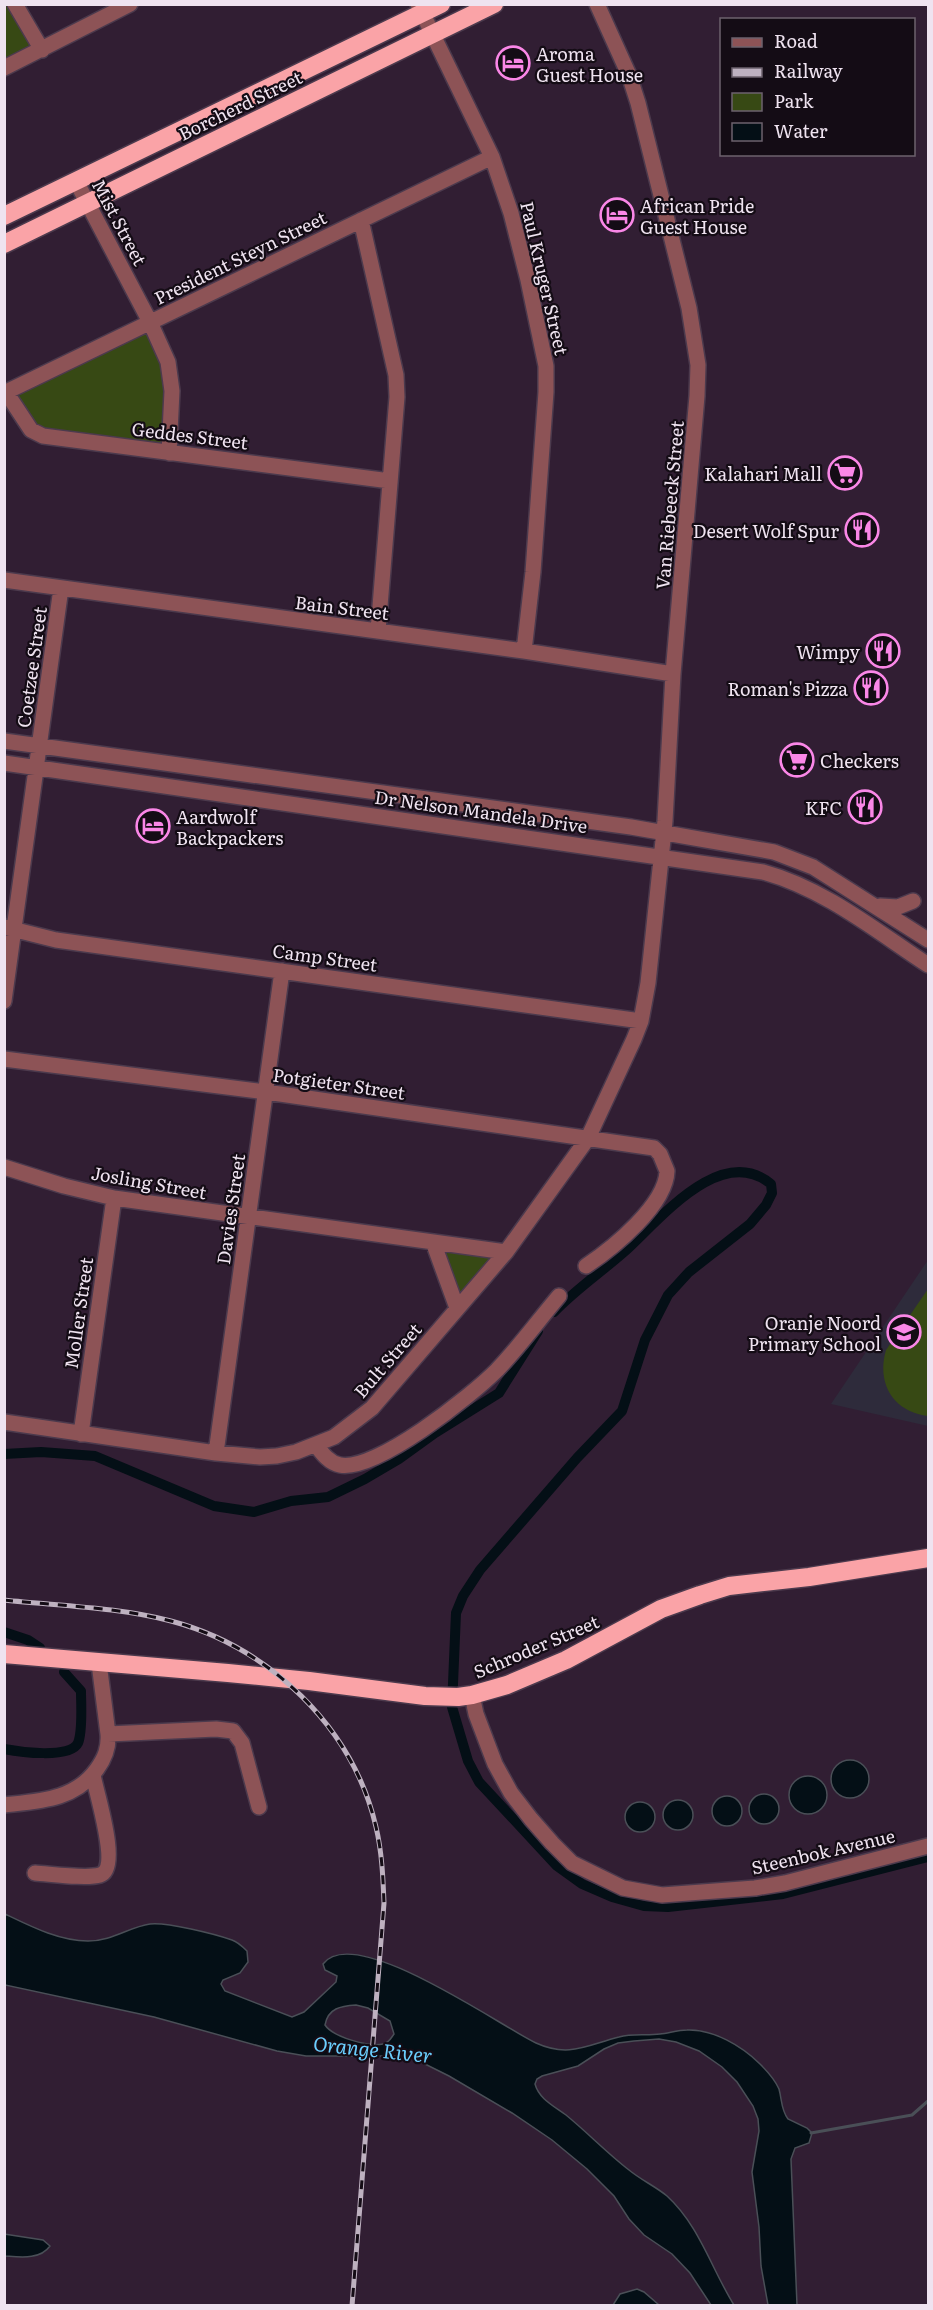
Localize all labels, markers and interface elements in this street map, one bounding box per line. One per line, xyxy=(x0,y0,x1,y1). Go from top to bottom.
legend xyxy=(720,18,915,156)
text: Road xyxy=(774,27,818,54)
place label: Aroma Guest House xyxy=(536,40,643,88)
hotel icon: Aroma Guest House xyxy=(495,45,531,81)
text: Railway xyxy=(774,57,843,84)
street label: Borcherd Street xyxy=(173,63,307,147)
text: Park xyxy=(774,87,815,114)
text: Water xyxy=(774,117,828,144)
street label: Mist Street xyxy=(86,174,154,271)
place label: African Pride Guest House xyxy=(640,192,754,240)
hotel icon: African Pride Guest House xyxy=(599,197,635,233)
street label: Paul Kruger Street xyxy=(514,198,576,358)
street label: President Steyn Street xyxy=(149,203,331,311)
street label: Geddes Street xyxy=(130,414,250,456)
street label: Van Riebeeck Street xyxy=(648,419,690,591)
supermarket icon: Kalahari Mall xyxy=(827,455,863,491)
place label: Kalahari Mall xyxy=(704,460,822,487)
restaurant icon: Desert Wolf Spur xyxy=(844,512,880,548)
place label: Desert Wolf Spur xyxy=(693,517,839,544)
street label: Bain Street xyxy=(293,588,391,626)
street label: Coetzee Street xyxy=(9,604,53,729)
restaurant icon: Wimpy xyxy=(865,633,901,669)
place label: Wimpy xyxy=(796,638,861,665)
restaurant icon: Roman's Pizza xyxy=(853,670,889,706)
place label: Roman's Pizza xyxy=(727,675,848,702)
supermarket icon: Checkers xyxy=(779,742,815,778)
place label: Checkers xyxy=(820,747,899,774)
street label: Dr Nelson Mandela Drive xyxy=(373,783,589,839)
restaurant icon: KFC xyxy=(847,789,883,825)
place label: KFC xyxy=(805,794,842,821)
place label: Aardwolf Backpackers xyxy=(176,803,283,851)
hotel icon: Aardwolf Backpackers xyxy=(135,808,171,844)
street label: Camp Street xyxy=(271,936,380,978)
street label: Potgieter Street xyxy=(271,1060,408,1106)
street label: Davies Street xyxy=(209,1151,251,1266)
street label: Josling Street xyxy=(89,1159,210,1206)
street label: Moller Street xyxy=(57,1255,99,1371)
place label: Oranje Noord Primary School xyxy=(748,1309,881,1357)
school or university icon: Oranje Noord Primary School xyxy=(886,1314,922,1350)
street label: Bult Street xyxy=(347,1316,428,1403)
street label: Schroder Street xyxy=(469,1607,604,1685)
street label: Steenbok Avenue xyxy=(749,1821,897,1881)
water label: Orange River xyxy=(312,2027,434,2069)

